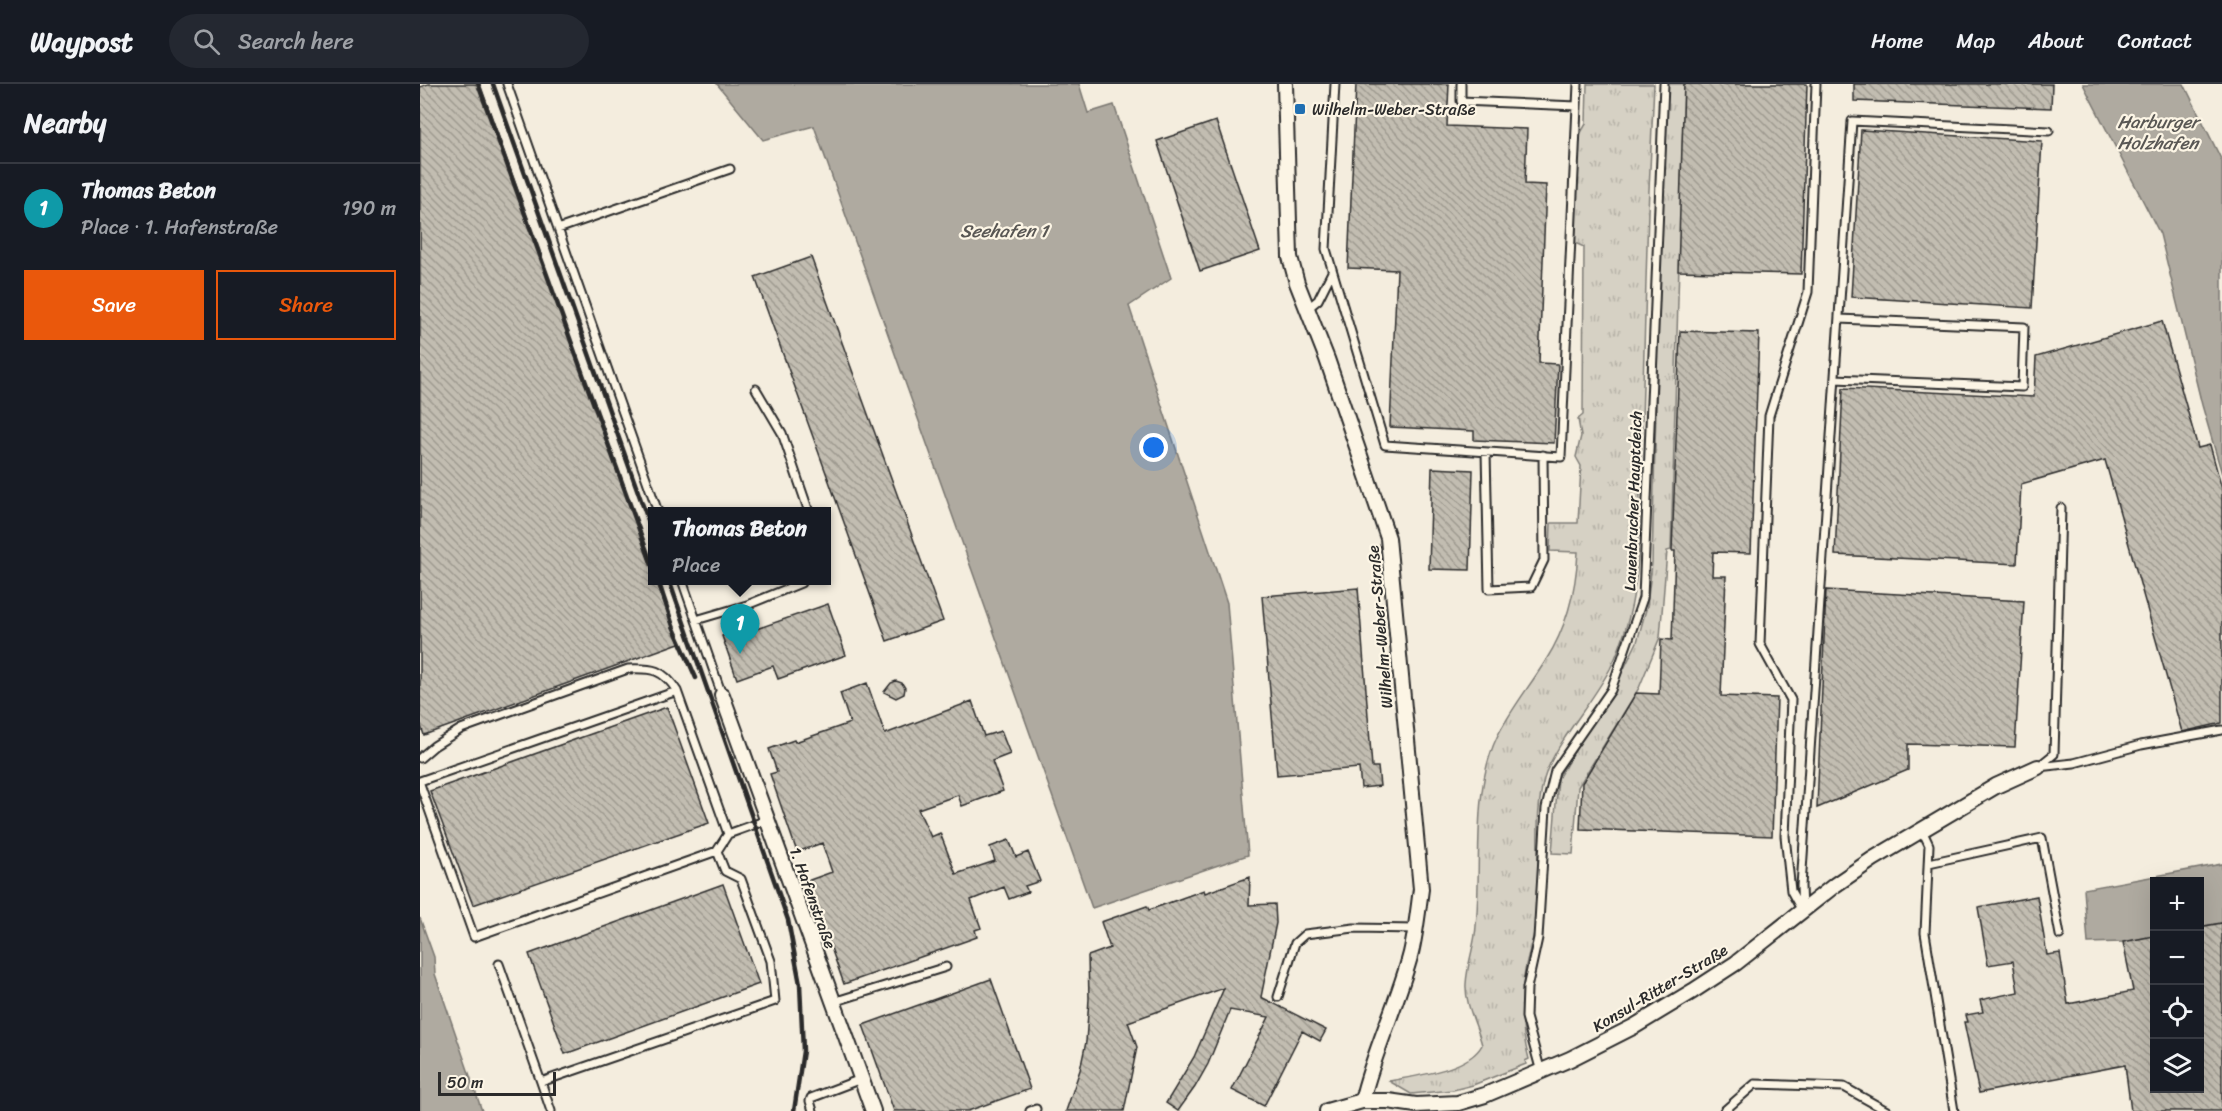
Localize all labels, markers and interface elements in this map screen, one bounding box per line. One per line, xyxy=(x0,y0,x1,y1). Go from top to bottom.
search box xyxy=(169,14,589,68)
text: Waypost xyxy=(30,17,133,66)
text: Search here xyxy=(238,22,354,61)
text: Home xyxy=(1871,22,1923,60)
text: Map xyxy=(1956,22,1995,60)
text: About xyxy=(2028,22,2085,60)
text: Contact xyxy=(2118,22,2192,60)
icon: search xyxy=(190,25,223,58)
place label: Wilhelm-Weber-Straße xyxy=(1312,95,1476,124)
text: Nearby xyxy=(24,100,106,146)
marker: Wilhelm-Weber-Straße xyxy=(1293,102,1307,116)
water label: Harburger Holzhafen xyxy=(2118,106,2202,159)
text: Thomas Beton xyxy=(81,171,216,210)
text: 1 xyxy=(39,191,48,226)
text: 190 m xyxy=(342,191,396,226)
text: Place · 1. Hafenstraße xyxy=(81,210,278,245)
water label: Seehafen 1 xyxy=(960,215,1050,247)
button: Save xyxy=(24,270,204,340)
button: Share xyxy=(216,270,396,340)
street label: Lauenbrucher Hauptdeich xyxy=(1615,410,1651,592)
your location xyxy=(1139,433,1168,462)
popup xyxy=(648,507,831,585)
text: Thomas Beton xyxy=(672,509,807,548)
street label: Wilhelm-Weber-Straße xyxy=(1358,544,1402,710)
text: Place xyxy=(672,548,720,583)
pin: 1 xyxy=(720,604,760,654)
street label: 1. Hafenstraße xyxy=(781,843,845,953)
map controls xyxy=(2150,877,2204,1093)
button: + xyxy=(2150,877,2204,931)
button: − xyxy=(2150,931,2204,985)
street label: Konsul-Ritter-Straße xyxy=(1586,936,1734,1040)
button: locate xyxy=(2150,985,2204,1039)
button: layers xyxy=(2150,1039,2204,1093)
text: 50 m xyxy=(447,1068,483,1097)
scale bar xyxy=(438,1069,556,1096)

